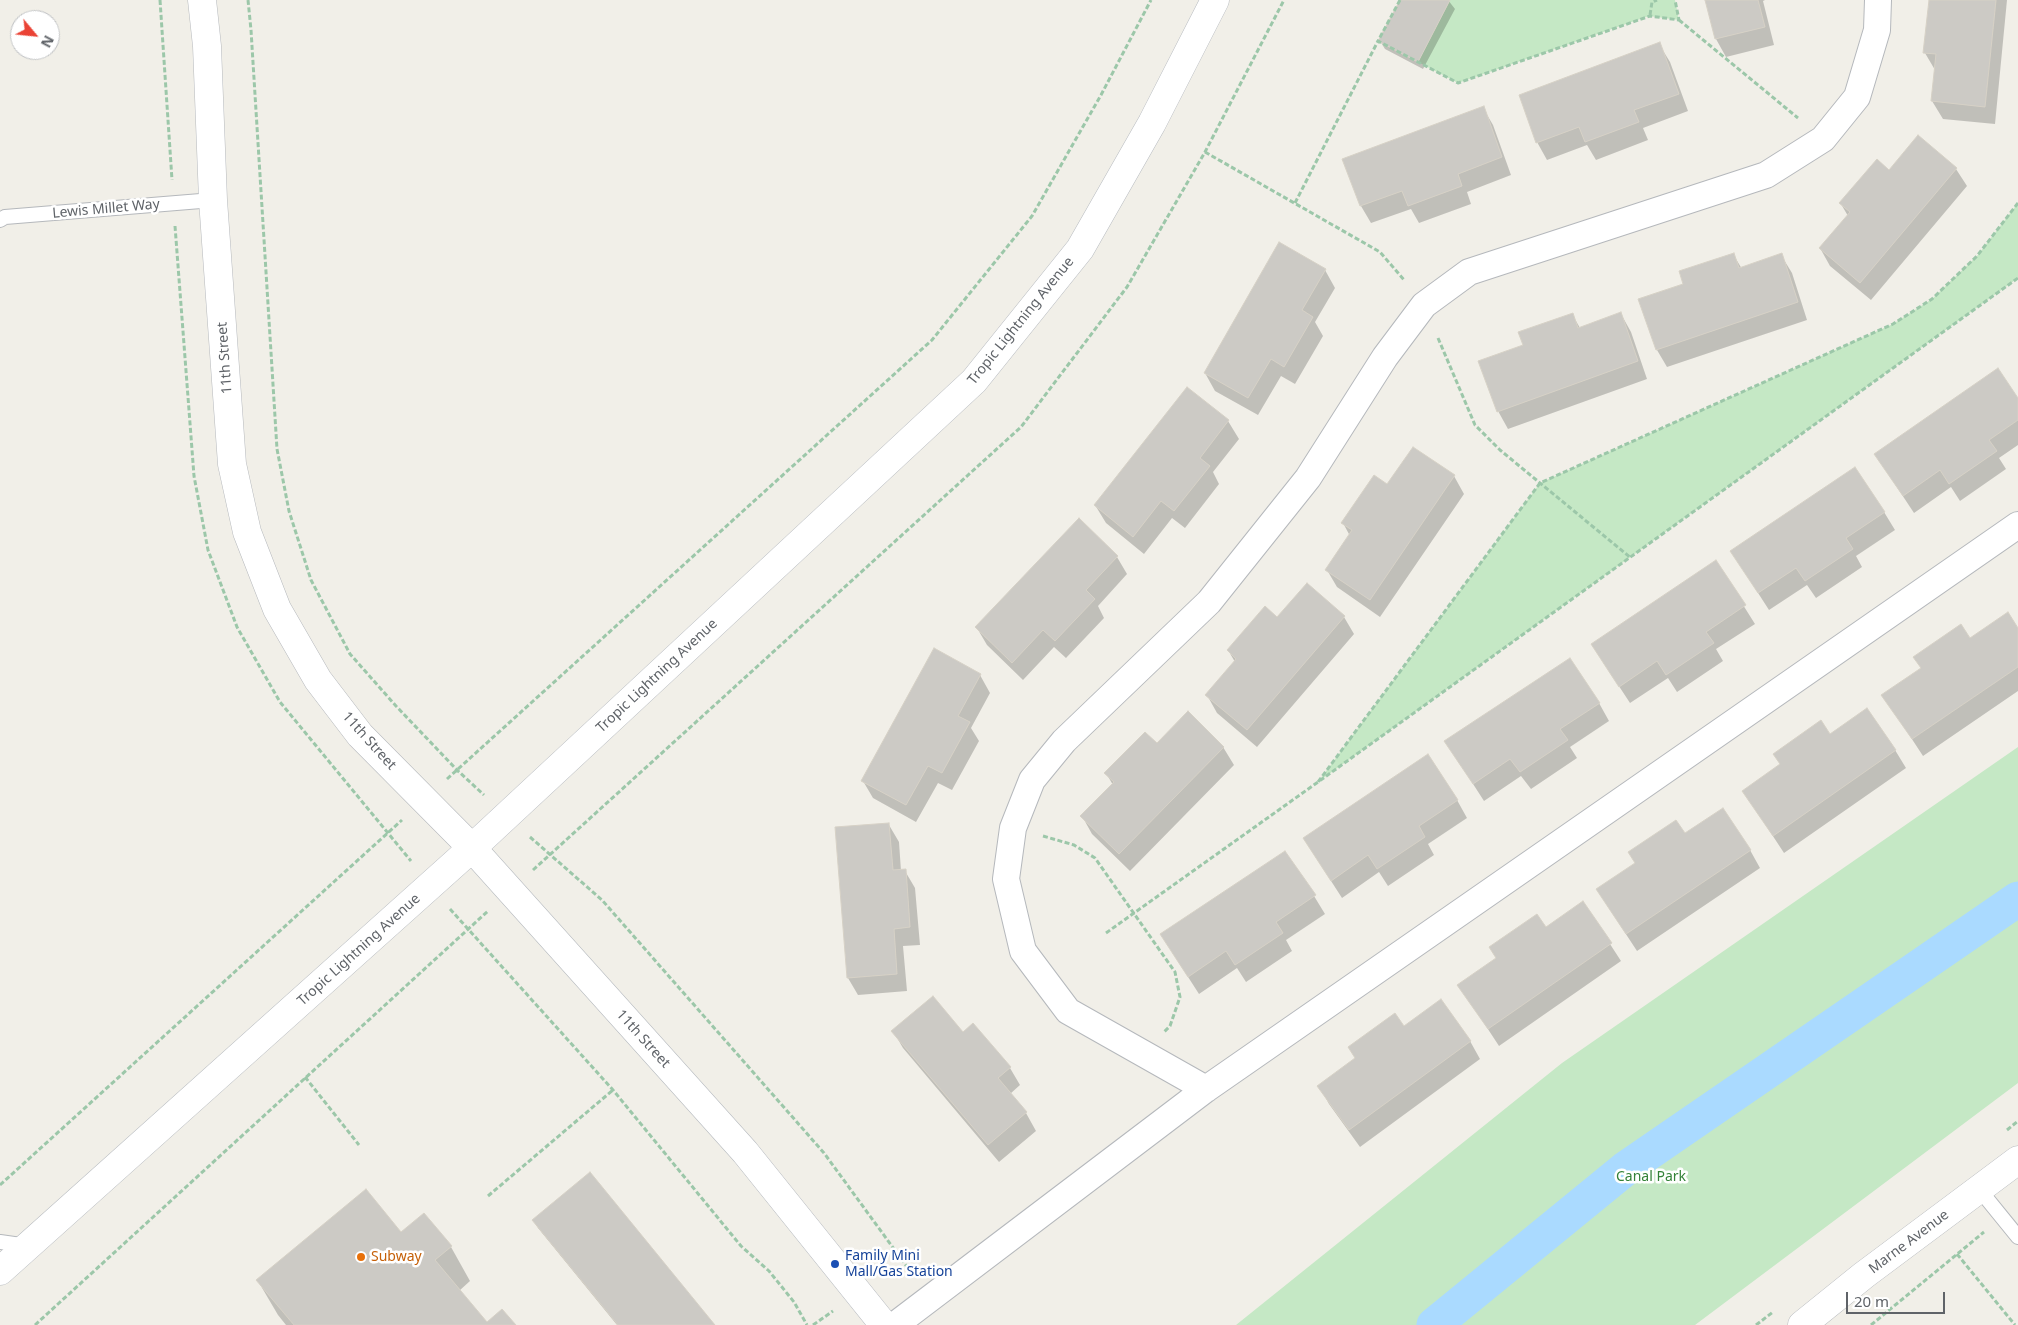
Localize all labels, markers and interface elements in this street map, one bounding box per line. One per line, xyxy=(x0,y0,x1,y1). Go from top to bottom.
north arrow xyxy=(10,10,60,60)
text: N xyxy=(37,32,59,51)
street label: Lewis Millet Way xyxy=(52,196,160,222)
street label: Tropic Lightning Avenue xyxy=(964,254,1078,388)
street label: 11th Street xyxy=(214,321,236,395)
street label: Tropic Lightning Avenue xyxy=(593,616,721,736)
street label: 11th Street xyxy=(339,708,399,774)
street label: Tropic Lightning Avenue xyxy=(294,890,424,1010)
street label: 11th Street xyxy=(613,1006,673,1072)
park label: Canal Park xyxy=(1616,1169,1686,1185)
street label: Marne Avenue xyxy=(1866,1207,1952,1277)
place label: Family Mini Mall/Gas Station xyxy=(845,1248,953,1280)
place label: Subway xyxy=(371,1249,422,1265)
marker: Subway xyxy=(355,1251,367,1263)
marker: Family Mini Mall/Gas Station xyxy=(829,1258,841,1270)
scale bar xyxy=(1848,1282,1947,1314)
text: 20 m xyxy=(1854,1291,1889,1311)

